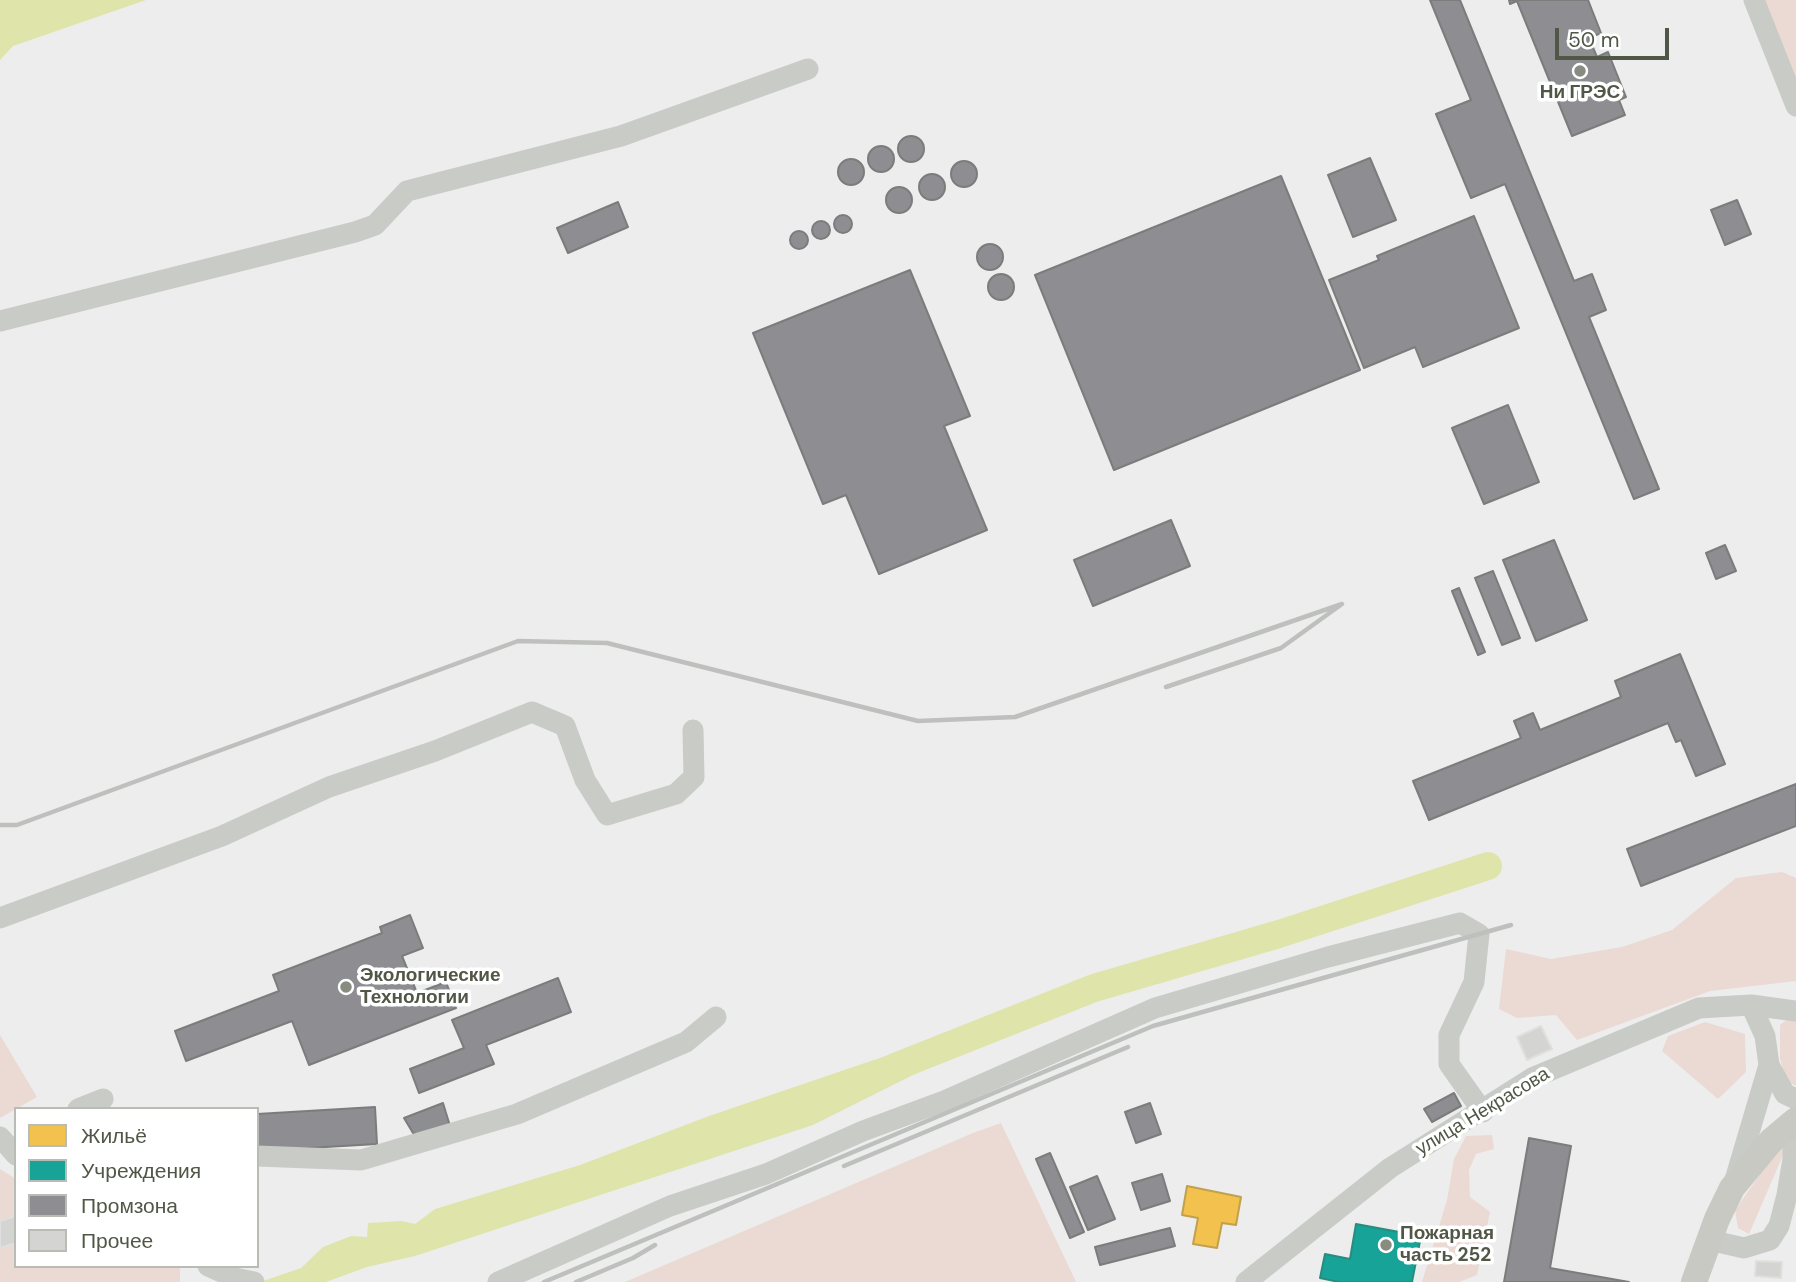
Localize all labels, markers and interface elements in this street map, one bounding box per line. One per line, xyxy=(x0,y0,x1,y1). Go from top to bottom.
scale bar xyxy=(1558,14,1672,58)
text: 50 m xyxy=(1568,26,1619,54)
marker: Ни ГРЭС xyxy=(1572,63,1588,79)
place label: Ни ГРЭС xyxy=(1540,82,1620,104)
place label: Экологические Технологии xyxy=(360,965,501,1009)
marker: Экологические Технологии xyxy=(338,979,354,995)
street label: улица Некрасова xyxy=(1412,1063,1554,1161)
legend xyxy=(14,1107,259,1268)
text: Жильё xyxy=(81,1122,147,1150)
text: Учреждения xyxy=(81,1157,201,1185)
text: Промзона xyxy=(81,1192,178,1220)
place label: Пожарная часть 252 xyxy=(1400,1223,1494,1267)
text: Прочее xyxy=(81,1227,153,1255)
marker: Пожарная часть 252 xyxy=(1378,1237,1394,1253)

